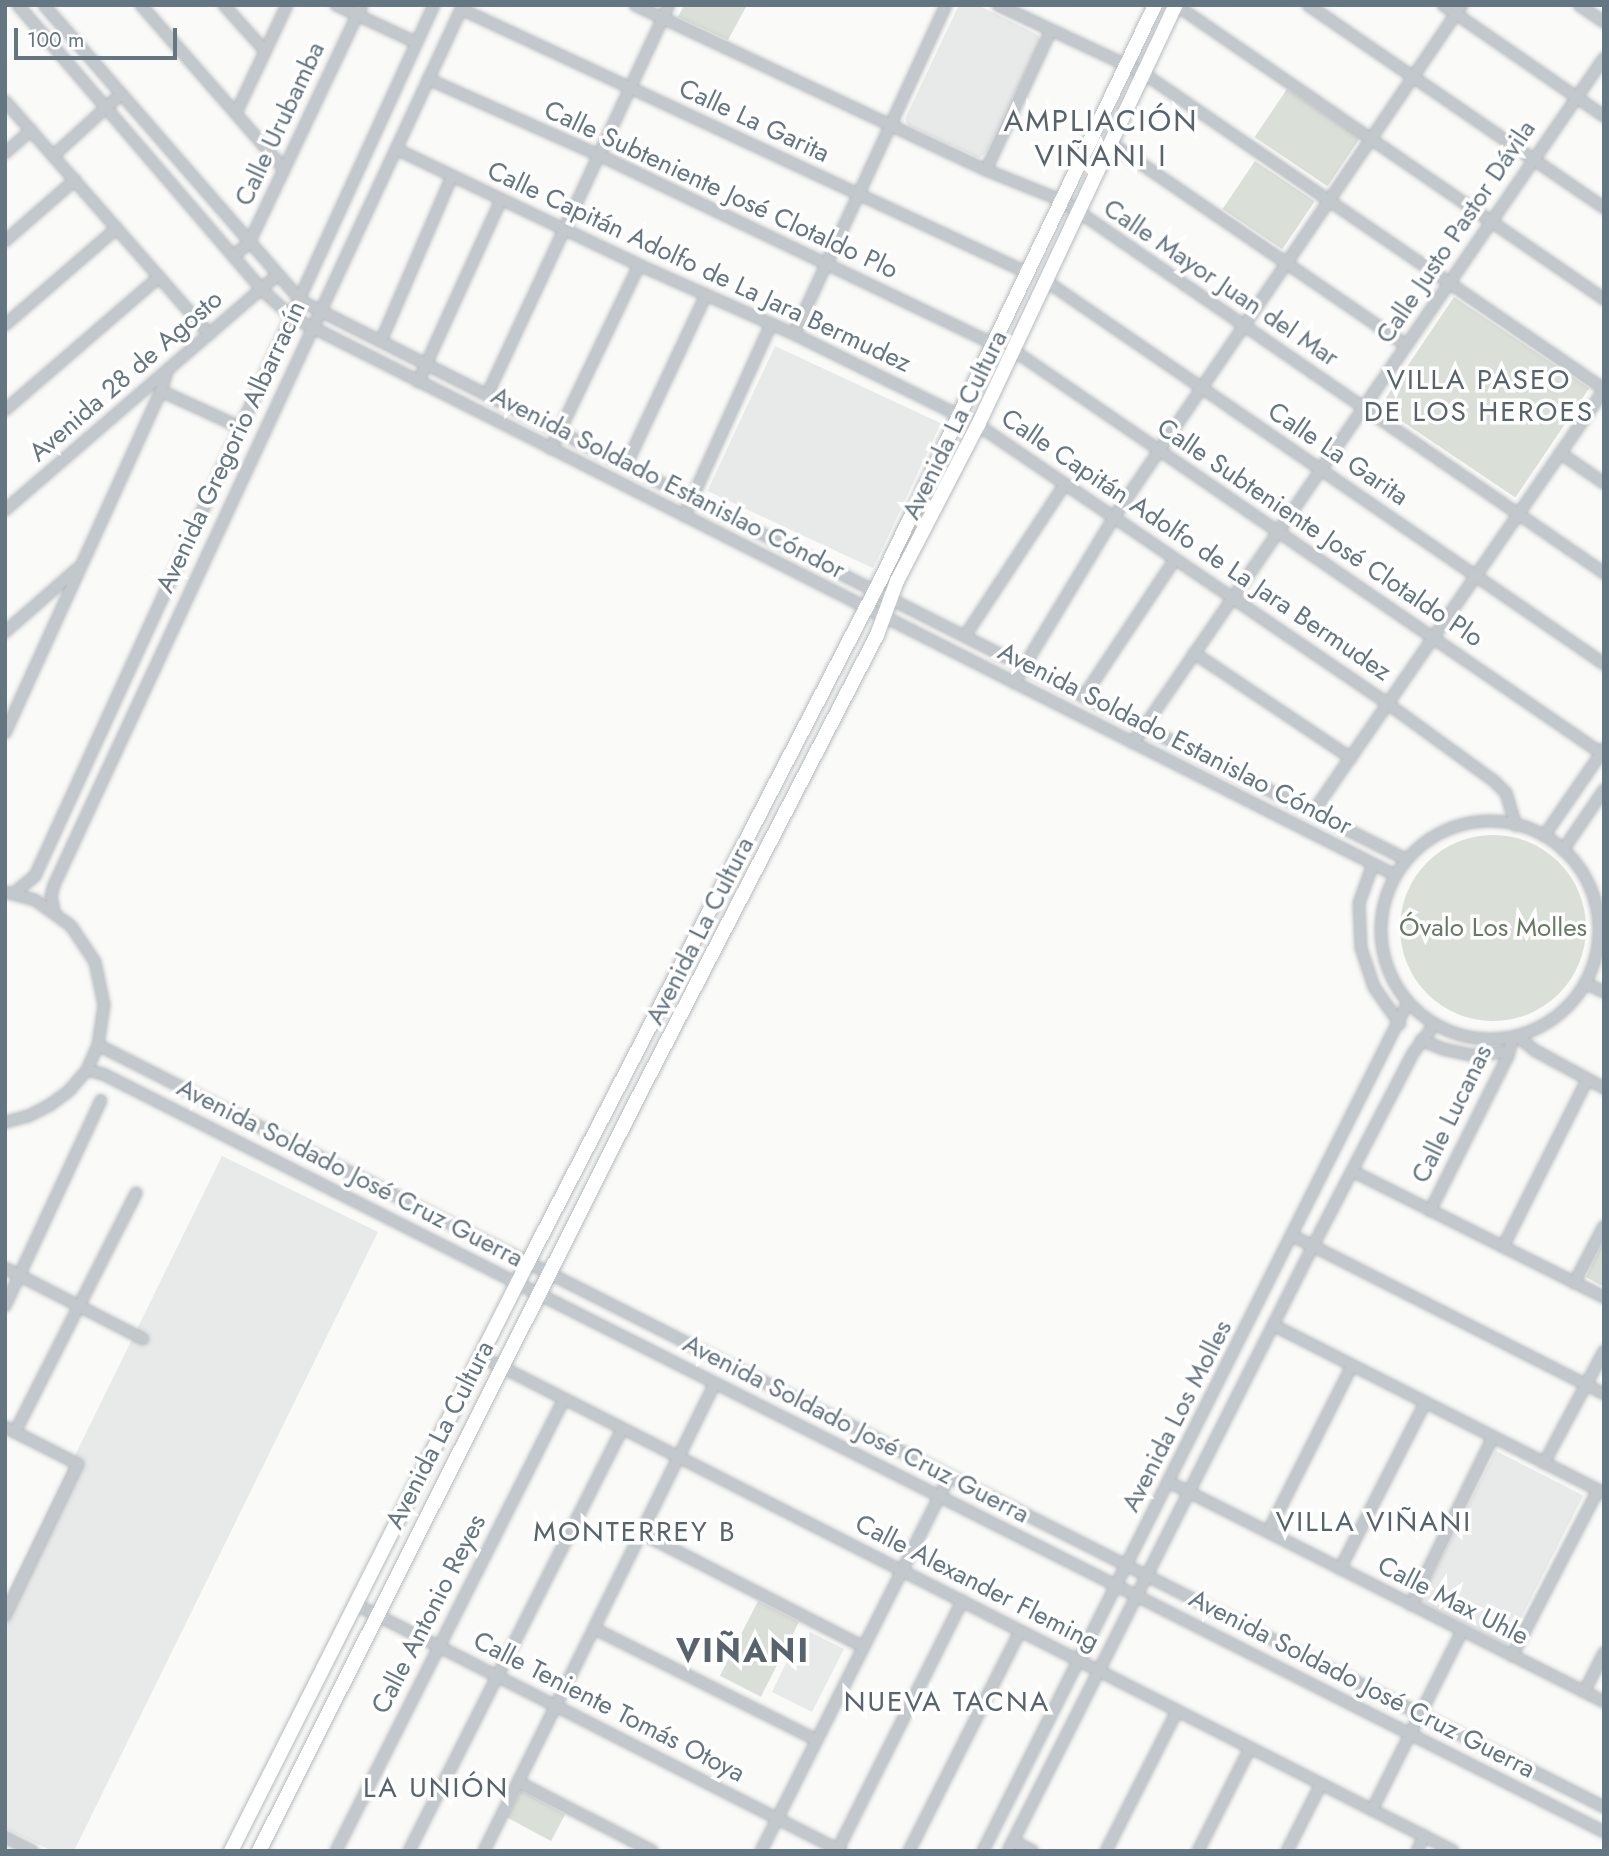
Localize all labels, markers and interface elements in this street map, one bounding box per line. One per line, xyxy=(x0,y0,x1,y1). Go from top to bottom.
scale bar xyxy=(18,14,180,58)
text: 100 m xyxy=(27,25,84,55)
street label: Calle Urubamba xyxy=(228,37,332,211)
street label: Calle La Garita xyxy=(674,73,834,169)
street label: Calle Subteniente José Clotaldo Plo xyxy=(539,94,903,286)
district label: AMPLIACIÓN VIÑANI I xyxy=(1005,103,1197,174)
street label: Calle Justo Pastor Dávila xyxy=(1370,114,1542,350)
street label: Calle Capitán Adolfo de La Jara Bermudez xyxy=(482,155,916,379)
street label: Calle Mayor Juan del Mar xyxy=(1097,193,1345,373)
street label: Avenida 28 de Agosto xyxy=(23,284,229,468)
street label: Avenida Gregorio Albarracín xyxy=(150,296,312,598)
street label: Avenida La Cultura xyxy=(896,325,1014,525)
district label: VILLA PASEO DE LOS HEROES xyxy=(1365,363,1593,429)
street label: Avenida Soldado Estanislao Cóndor xyxy=(486,380,850,586)
street label: Calle La Garita xyxy=(1262,396,1414,512)
street label: Calle Capitán Adolfo de La Jara Bermudez xyxy=(995,402,1397,688)
street label: Calle Subteniente José Clotaldo Plo xyxy=(1151,412,1489,654)
street label: Avenida Soldado Estanislao Cóndor xyxy=(993,636,1357,842)
street label: Avenida La Cultura xyxy=(639,832,761,1030)
park label: Óvalo Los Molles xyxy=(1399,912,1587,944)
street label: Calle Lucanas xyxy=(1405,1040,1499,1188)
street label: Avenida Soldado José Cruz Guerra xyxy=(172,1072,528,1274)
street label: Avenida Los Molles xyxy=(1115,1315,1239,1517)
street label: Avenida Soldado José Cruz Guerra xyxy=(678,1328,1034,1530)
street label: Avenida La Cultura xyxy=(379,1336,501,1534)
district label: VILLA VIÑANI xyxy=(1277,1505,1471,1539)
street label: Calle Alexander Fleming xyxy=(850,1508,1104,1658)
street label: Calle Antonio Reyes xyxy=(365,1509,493,1719)
district label: MONTERREY B xyxy=(535,1515,735,1549)
street label: Calle Max Uhle xyxy=(1372,1550,1534,1652)
street label: Avenida Soldado José Cruz Guerra xyxy=(1184,1583,1540,1785)
street label: Calle Teniente Tomás Otoya xyxy=(468,1625,750,1789)
district label: VIÑANI xyxy=(677,1631,809,1671)
district label: NUEVA TACNA xyxy=(845,1685,1049,1719)
district label: LA UNIÓN xyxy=(364,1771,508,1805)

